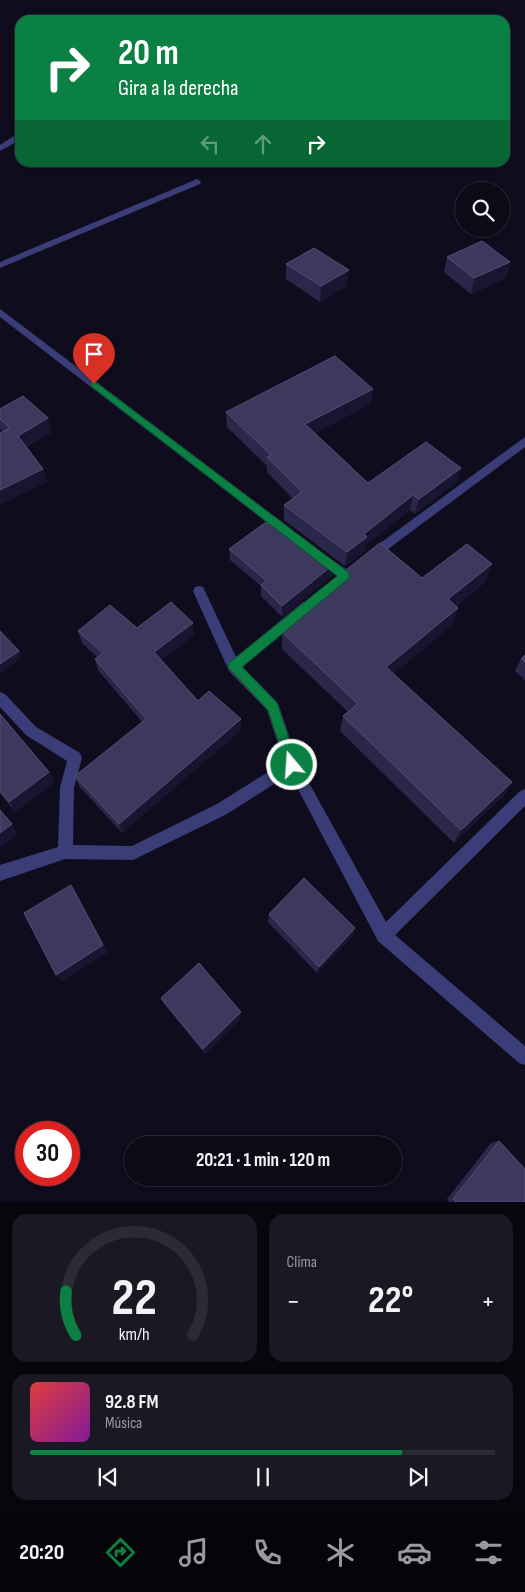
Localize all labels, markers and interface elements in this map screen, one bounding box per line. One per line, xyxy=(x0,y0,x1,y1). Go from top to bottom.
text: 20 m xyxy=(118,32,179,75)
icon: right xyxy=(35,35,100,100)
text: Gira a la derecha xyxy=(118,75,239,102)
icon: left xyxy=(196,130,224,158)
icon: ahead xyxy=(249,130,277,158)
icon: right xyxy=(302,130,330,158)
map controls xyxy=(455,182,510,237)
button: search xyxy=(455,182,510,237)
pin xyxy=(73,333,115,384)
icon: arrive xyxy=(80,340,108,368)
position arrow xyxy=(265,738,317,790)
speed limit sign: 30 xyxy=(15,1121,80,1186)
text: 20:21 · 1 min · 120 m xyxy=(196,1149,330,1172)
text: Clima xyxy=(287,1253,317,1272)
text: 22 xyxy=(111,1267,157,1330)
text: 22° xyxy=(368,1278,413,1323)
text: − xyxy=(287,1285,300,1318)
text: + xyxy=(481,1285,495,1318)
text: km/h xyxy=(119,1324,150,1345)
text: 92.8 FM xyxy=(105,1391,159,1414)
text: Música xyxy=(105,1414,142,1433)
icon: previous xyxy=(94,1463,122,1491)
icon: pause xyxy=(249,1463,277,1491)
icon: next xyxy=(404,1463,432,1491)
icon: directions xyxy=(103,1535,138,1570)
icon: music xyxy=(176,1535,211,1570)
icon: phone xyxy=(250,1535,285,1570)
icon: climate xyxy=(323,1535,358,1570)
icon: car xyxy=(397,1535,432,1570)
icon: filters xyxy=(471,1535,506,1570)
text: 20:20 xyxy=(19,1539,64,1566)

